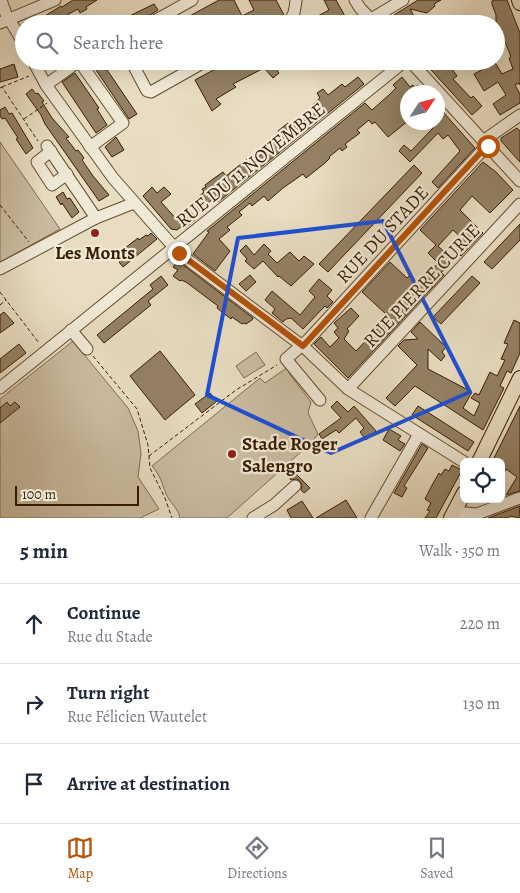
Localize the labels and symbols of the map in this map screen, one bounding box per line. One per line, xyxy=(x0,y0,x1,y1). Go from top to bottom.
north arrow xyxy=(400,85,445,130)
street label: RUE DU 11 NOVEMBRE xyxy=(170,96,331,233)
route start xyxy=(477,135,500,158)
street label: RUE DU STADE xyxy=(331,180,435,289)
street label: RUE PIERRE CURIE xyxy=(358,218,486,353)
marker: Les Monts xyxy=(89,227,101,239)
place label: Les Monts xyxy=(55,240,135,266)
route end xyxy=(168,242,191,265)
place label: Stade Roger Salengro xyxy=(242,431,338,479)
marker: Stade Roger Salengro xyxy=(226,448,238,460)
scale bar xyxy=(15,483,139,506)

